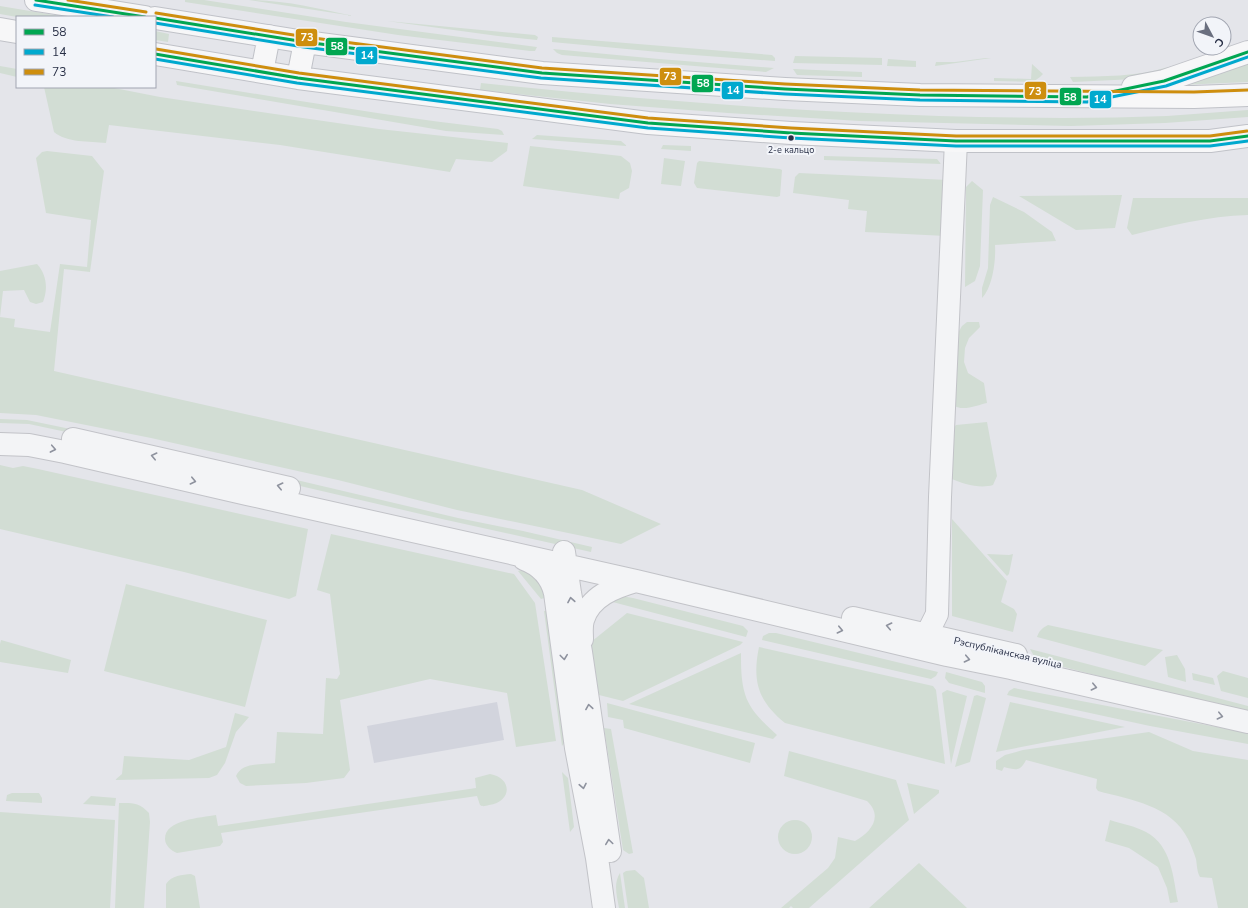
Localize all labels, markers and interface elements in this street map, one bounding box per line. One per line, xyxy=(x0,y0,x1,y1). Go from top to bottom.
legend xyxy=(16,16,156,88)
north arrow xyxy=(1192,16,1232,56)
text: 58 xyxy=(52,24,66,40)
line badge: 73 xyxy=(295,28,318,47)
text: 73 xyxy=(300,30,314,45)
text: С xyxy=(1211,34,1227,50)
line badge: 58 xyxy=(325,37,348,56)
text: 58 xyxy=(330,39,344,54)
text: 14 xyxy=(52,44,66,60)
line badge: 14 xyxy=(355,46,378,65)
text: 14 xyxy=(360,48,374,63)
text: 73 xyxy=(52,64,66,80)
line badge: 73 xyxy=(659,67,682,86)
text: 73 xyxy=(663,69,677,84)
line badge: 58 xyxy=(691,74,714,93)
text: 58 xyxy=(696,76,710,91)
line badge: 14 xyxy=(721,81,744,100)
line badge: 73 xyxy=(1024,81,1047,100)
text: 14 xyxy=(726,83,740,98)
text: 73 xyxy=(1028,84,1042,99)
line badge: 58 xyxy=(1059,87,1082,106)
text: 58 xyxy=(1063,90,1077,105)
line badge: 14 xyxy=(1089,90,1112,109)
text: 14 xyxy=(1093,92,1107,107)
marker: 2-е кальцо xyxy=(786,133,796,143)
place label: 2-е кальцо xyxy=(768,144,814,156)
one-way arrow xyxy=(49,445,56,453)
one-way arrow xyxy=(151,453,157,461)
one-way arrow xyxy=(190,477,196,485)
one-way arrow xyxy=(277,482,284,490)
one-way arrow xyxy=(567,597,576,603)
one-way arrow xyxy=(886,622,892,630)
one-way arrow xyxy=(837,625,843,633)
street label: Рэспубліканская вуліца xyxy=(952,634,1063,672)
one-way arrow xyxy=(559,654,568,660)
one-way arrow xyxy=(963,655,970,663)
one-way arrow xyxy=(1090,683,1097,691)
one-way arrow xyxy=(585,704,594,710)
one-way arrow xyxy=(1217,711,1224,719)
one-way arrow xyxy=(579,783,587,789)
one-way arrow xyxy=(605,839,614,845)

